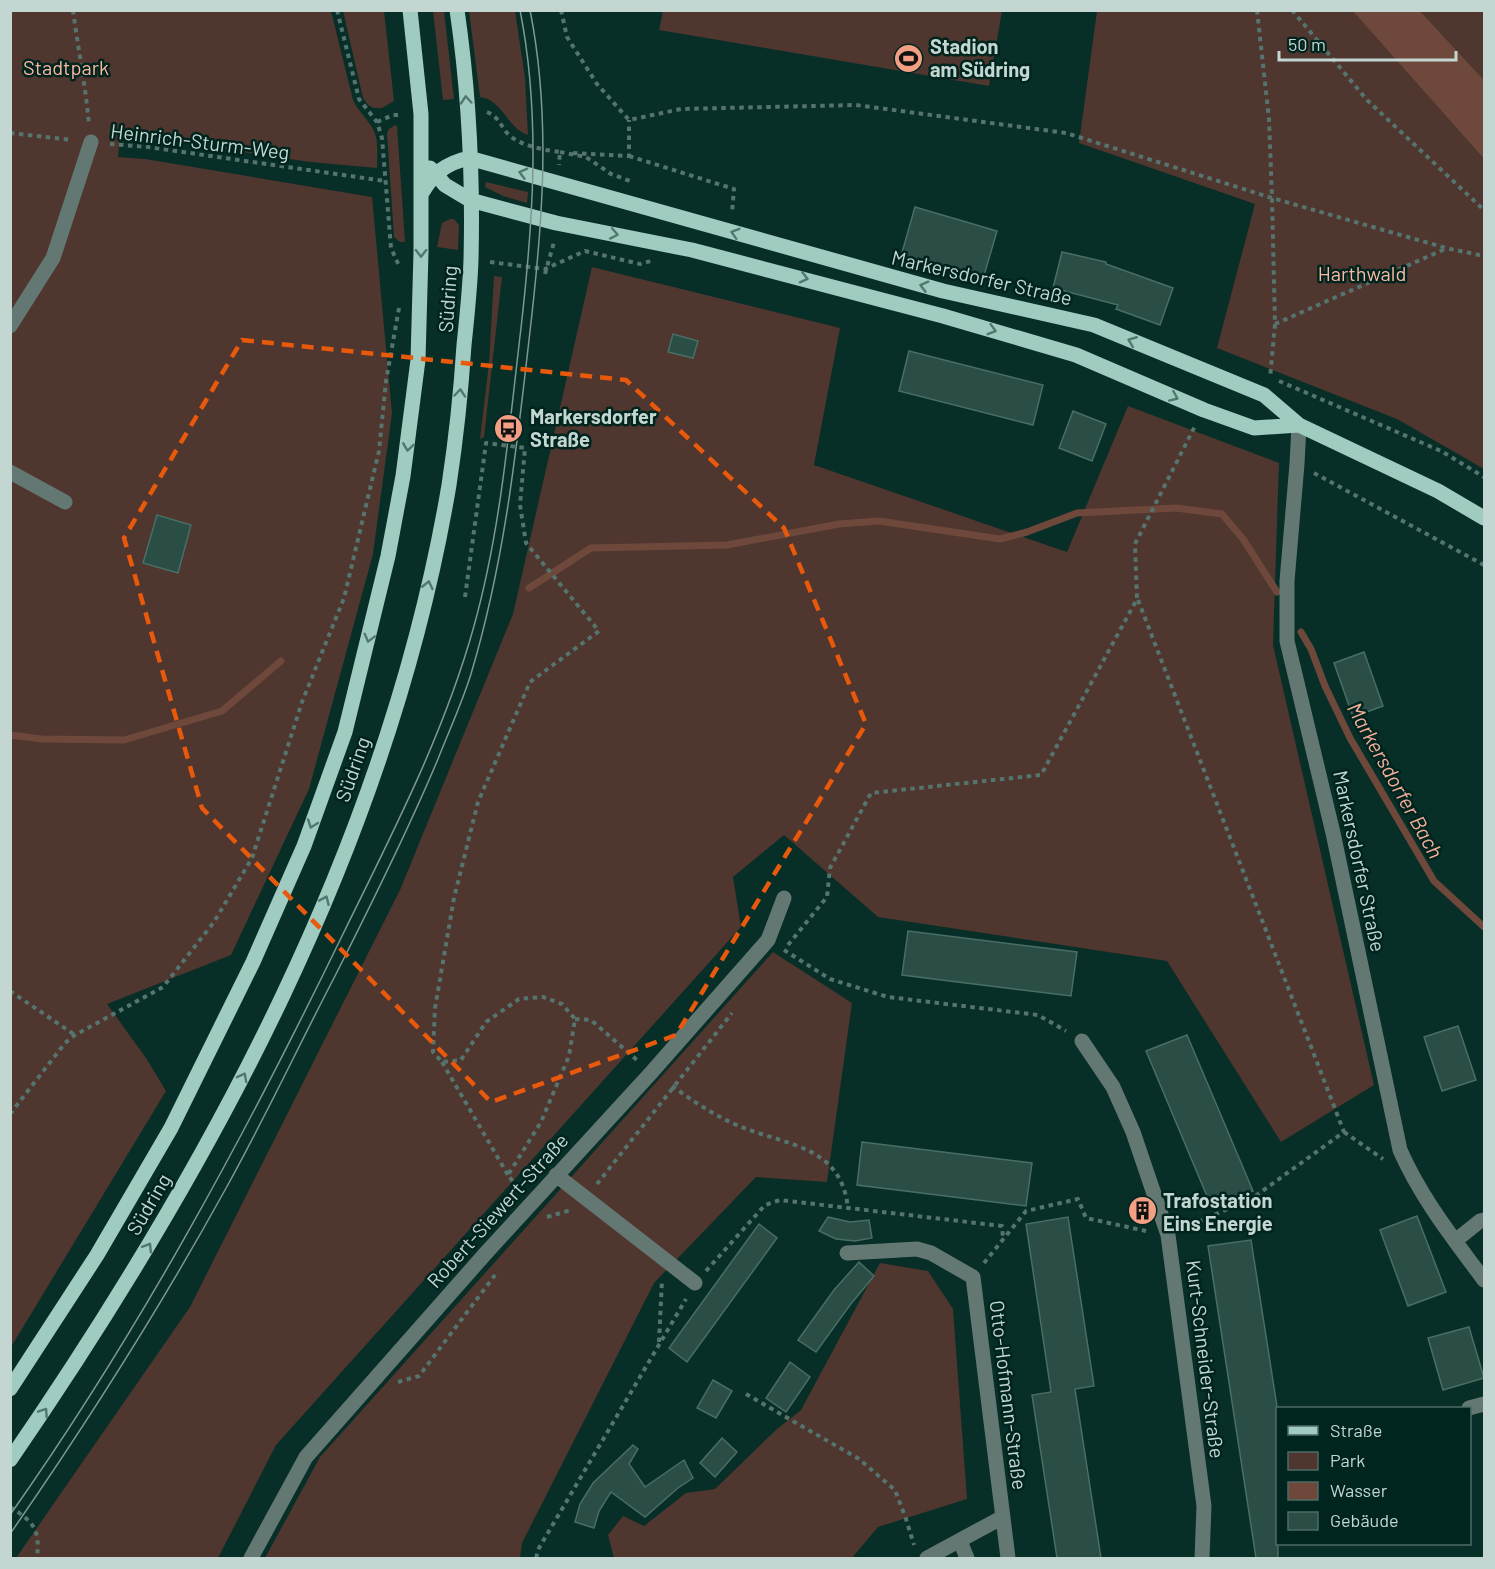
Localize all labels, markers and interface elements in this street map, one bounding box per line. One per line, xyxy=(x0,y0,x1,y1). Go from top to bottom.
scale bar xyxy=(1279,24,1456,62)
text: 50 m xyxy=(1288,33,1326,55)
place label: Stadion am Südring xyxy=(930,34,1030,81)
sports icon: Stadion am Südring xyxy=(893,42,925,74)
park label: Stadtpark xyxy=(23,55,109,79)
one-way arrow xyxy=(460,95,473,104)
street label: Heinrich-Sturm-Weg xyxy=(109,118,291,164)
one-way arrow xyxy=(518,167,528,180)
one-way arrow xyxy=(608,227,618,240)
one-way arrow xyxy=(730,228,741,240)
street label: Markersdorfer Straße xyxy=(889,245,1075,309)
one-way arrow xyxy=(415,248,427,257)
park label: Harthwald xyxy=(1318,261,1406,285)
street label: Südring xyxy=(433,265,461,333)
one-way arrow xyxy=(798,270,808,283)
one-way arrow xyxy=(919,281,930,293)
one-way arrow xyxy=(986,323,996,335)
one-way arrow xyxy=(1128,336,1139,348)
one-way arrow xyxy=(454,388,467,397)
one-way arrow xyxy=(1168,390,1179,402)
place label: Markersdorfer Straße xyxy=(530,404,657,451)
bus stop icon: Markersdorfer Straße xyxy=(493,412,525,444)
one-way arrow xyxy=(402,443,414,452)
one-way arrow xyxy=(420,580,433,590)
one-way arrow xyxy=(364,633,377,643)
water label: Markersdorfer Bach xyxy=(1343,698,1449,862)
street label: Südring xyxy=(330,733,374,805)
street label: Markersdorfer Straße xyxy=(1329,768,1391,954)
one-way arrow xyxy=(306,818,319,829)
one-way arrow xyxy=(318,896,330,907)
one-way arrow xyxy=(235,1072,247,1083)
street label: Robert-Siewert-Straße xyxy=(421,1128,573,1292)
street label: Südring xyxy=(121,1169,175,1239)
place label: Trafostation Eins Energie xyxy=(1163,1188,1273,1235)
building icon: Trafostation Eins Energie xyxy=(1126,1195,1158,1227)
one-way arrow xyxy=(140,1243,152,1253)
street label: Kurt-Schneider-Straße xyxy=(1182,1259,1230,1459)
street label: Otto-Hofmann-Straße xyxy=(985,1299,1033,1491)
legend xyxy=(1276,1407,1471,1545)
one-way arrow xyxy=(36,1408,48,1418)
text: Straße xyxy=(1330,1419,1382,1441)
text: Park xyxy=(1330,1449,1365,1471)
text: Wasser xyxy=(1330,1479,1388,1501)
text: Gebäude xyxy=(1330,1509,1399,1531)

